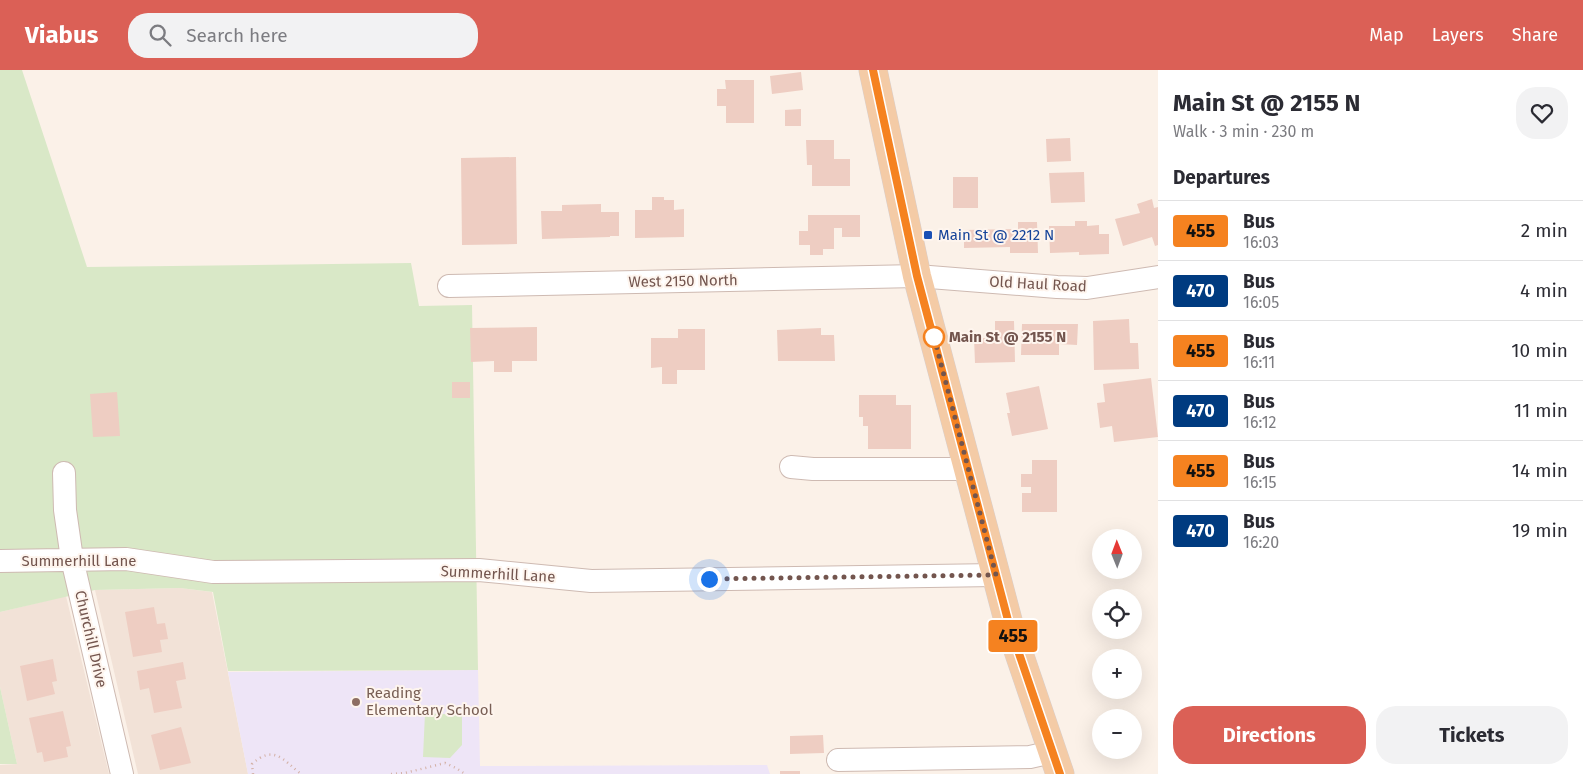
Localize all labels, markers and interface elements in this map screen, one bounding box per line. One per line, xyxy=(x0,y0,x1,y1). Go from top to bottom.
search box xyxy=(128,13,478,58)
text: Viabus xyxy=(25,21,98,49)
icon: search xyxy=(146,21,174,49)
text: Search here xyxy=(186,24,288,47)
text: Map xyxy=(1369,24,1404,46)
text: Layers xyxy=(1432,24,1484,46)
text: Share xyxy=(1512,24,1558,46)
button: heart xyxy=(1516,87,1568,139)
text: Main St @ 2155 N xyxy=(1173,89,1360,117)
text: Walk · 3 min · 230 m xyxy=(1173,122,1314,141)
text: Departures xyxy=(1173,166,1270,189)
text: Bus xyxy=(1243,210,1275,233)
text: 2 min xyxy=(1521,219,1568,242)
text: 455 xyxy=(1186,220,1215,242)
place label: Main St @ 2212 N xyxy=(938,226,1054,244)
marker: Main St @ 2212 N xyxy=(922,229,934,241)
text: 16:03 xyxy=(1243,233,1279,252)
text: Bus xyxy=(1243,270,1275,293)
street label: West 2150 North xyxy=(628,271,738,291)
street label: Old Haul Road xyxy=(989,272,1087,296)
text: 4 min xyxy=(1520,279,1568,302)
text: 470 xyxy=(1186,280,1215,302)
text: 16:05 xyxy=(1243,293,1279,312)
marker: Main St @ 2155 N xyxy=(923,326,945,348)
place label: Main St @ 2155 N xyxy=(949,328,1066,346)
text: Bus xyxy=(1243,330,1275,353)
text: 10 min xyxy=(1511,339,1568,362)
text: 455 xyxy=(1186,340,1215,362)
text: 16:11 xyxy=(1243,353,1275,372)
text: Bus xyxy=(1243,390,1275,413)
text: 11 min xyxy=(1514,399,1568,422)
text: 470 xyxy=(1186,400,1215,422)
text: 16:12 xyxy=(1243,413,1277,432)
text: Bus xyxy=(1243,450,1275,473)
text: 14 min xyxy=(1512,459,1568,482)
text: 455 xyxy=(1186,460,1215,482)
text: 16:15 xyxy=(1243,473,1277,492)
text: Bus xyxy=(1243,510,1275,533)
text: 19 min xyxy=(1512,519,1568,542)
text: 470 xyxy=(1186,520,1215,542)
north arrow xyxy=(1092,529,1142,579)
map controls xyxy=(1092,529,1142,759)
text: 16:20 xyxy=(1243,533,1279,552)
street label: Summerhill Lane xyxy=(22,552,136,570)
street label: Summerhill Lane xyxy=(440,562,556,586)
your location xyxy=(697,567,722,592)
street label: Churchill Drive xyxy=(71,589,111,689)
button: locate xyxy=(1092,589,1142,639)
line badge: 455 xyxy=(984,620,1042,652)
text: 455 xyxy=(998,625,1028,647)
button: + xyxy=(1092,649,1142,699)
place label: Reading Elementary School xyxy=(366,684,494,719)
marker: Reading Elementary School xyxy=(350,696,362,708)
button: Directions xyxy=(1173,706,1366,764)
button: Tickets xyxy=(1376,706,1568,764)
button: − xyxy=(1092,709,1142,759)

